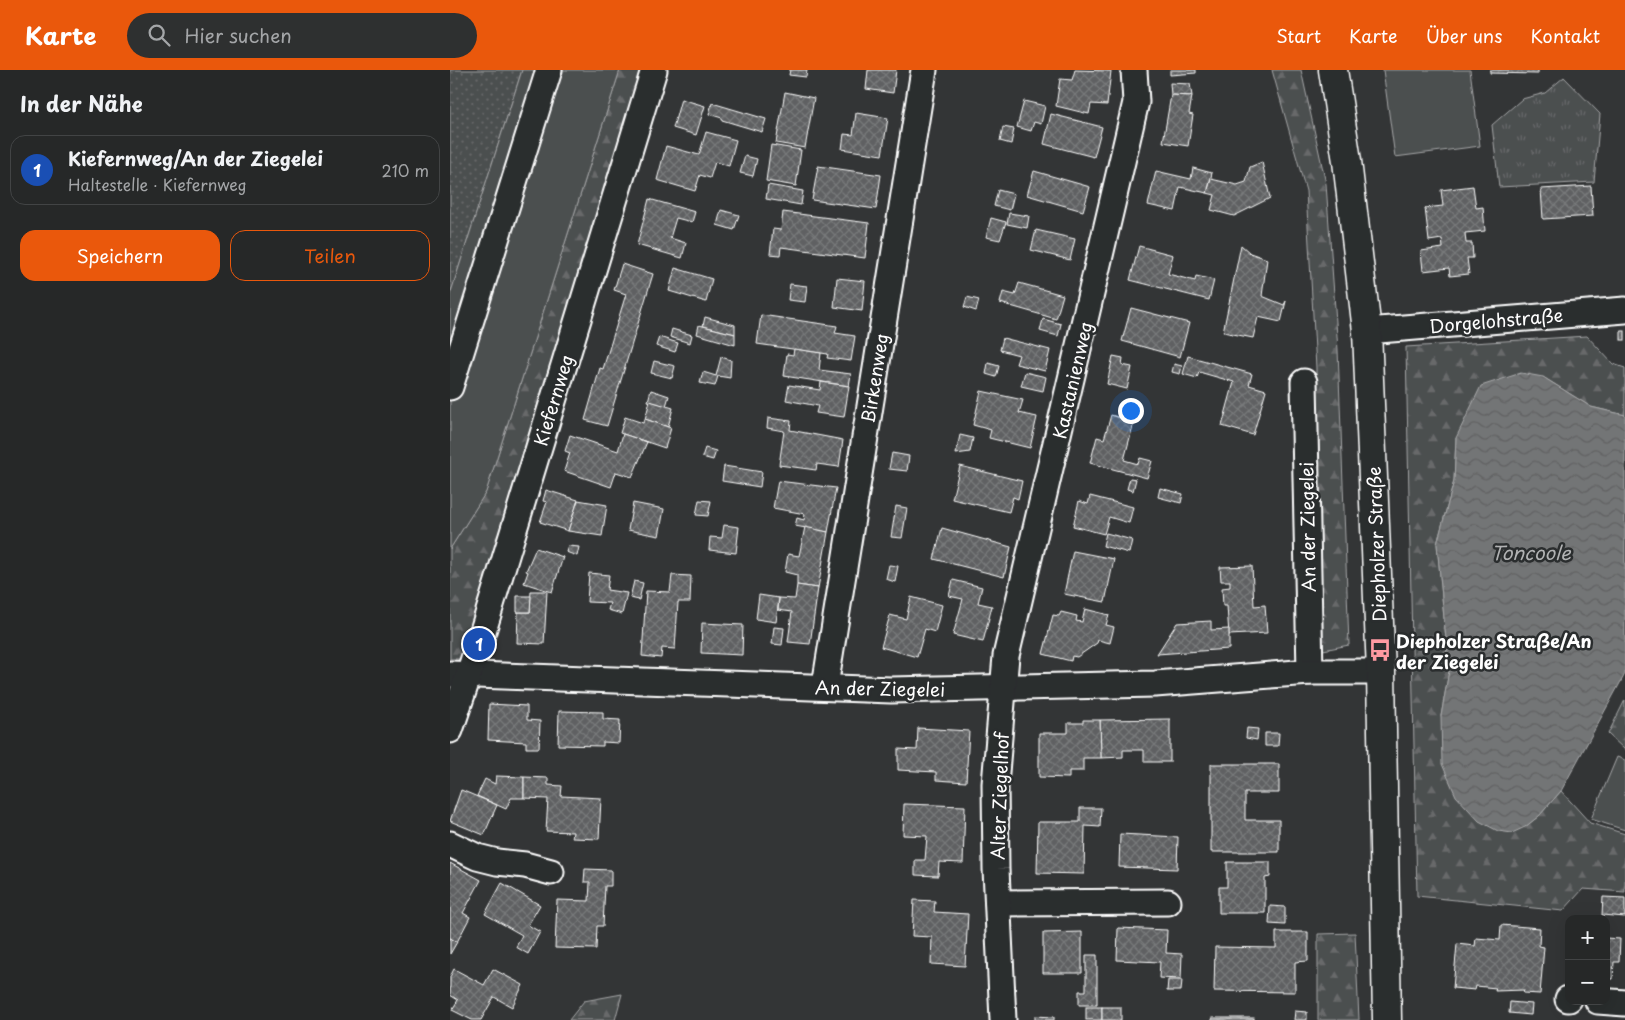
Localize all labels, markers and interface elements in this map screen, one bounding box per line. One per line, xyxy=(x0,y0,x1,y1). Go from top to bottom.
search box xyxy=(127,13,477,58)
text: Karte xyxy=(25,17,97,53)
icon: search xyxy=(145,21,173,49)
text: Hier suchen xyxy=(185,21,292,49)
text: Start xyxy=(1276,22,1321,49)
text: Karte xyxy=(1349,22,1398,49)
text: Über uns xyxy=(1426,22,1502,49)
text: Kontakt xyxy=(1530,22,1600,49)
text: In der Nähe xyxy=(20,87,142,119)
text: Kiefernweg/An der Ziegelei xyxy=(68,144,323,172)
text: 1 xyxy=(33,158,41,182)
text: 210 m xyxy=(381,158,429,182)
text: Haltestelle · Kiefernweg xyxy=(68,172,247,196)
button: Speichern xyxy=(20,230,220,281)
button: Teilen xyxy=(230,230,430,281)
street label: Dorgelohstraße xyxy=(1428,301,1564,339)
street label: Kastanienweg xyxy=(1045,319,1099,441)
street label: Birkenweg xyxy=(854,331,894,425)
street label: Kiefernweg xyxy=(526,351,580,449)
your location xyxy=(1118,398,1144,424)
street label: An der Ziegelei xyxy=(1292,462,1322,592)
street label: Diepholzer Straße xyxy=(1360,466,1392,622)
water label: Toncoole xyxy=(1491,538,1571,566)
pin: 1 xyxy=(463,625,495,663)
place label: Diepholzer Straße/An der Ziegelei xyxy=(1396,627,1592,675)
bus stop icon: Diepholzer Straße/An der Ziegelei xyxy=(1367,637,1393,663)
street label: An der Ziegelei xyxy=(815,673,945,703)
street label: Alter Ziegelhof xyxy=(983,730,1015,860)
map controls xyxy=(1565,915,1610,1005)
button: + xyxy=(1565,915,1610,960)
button: − xyxy=(1565,960,1610,1005)

